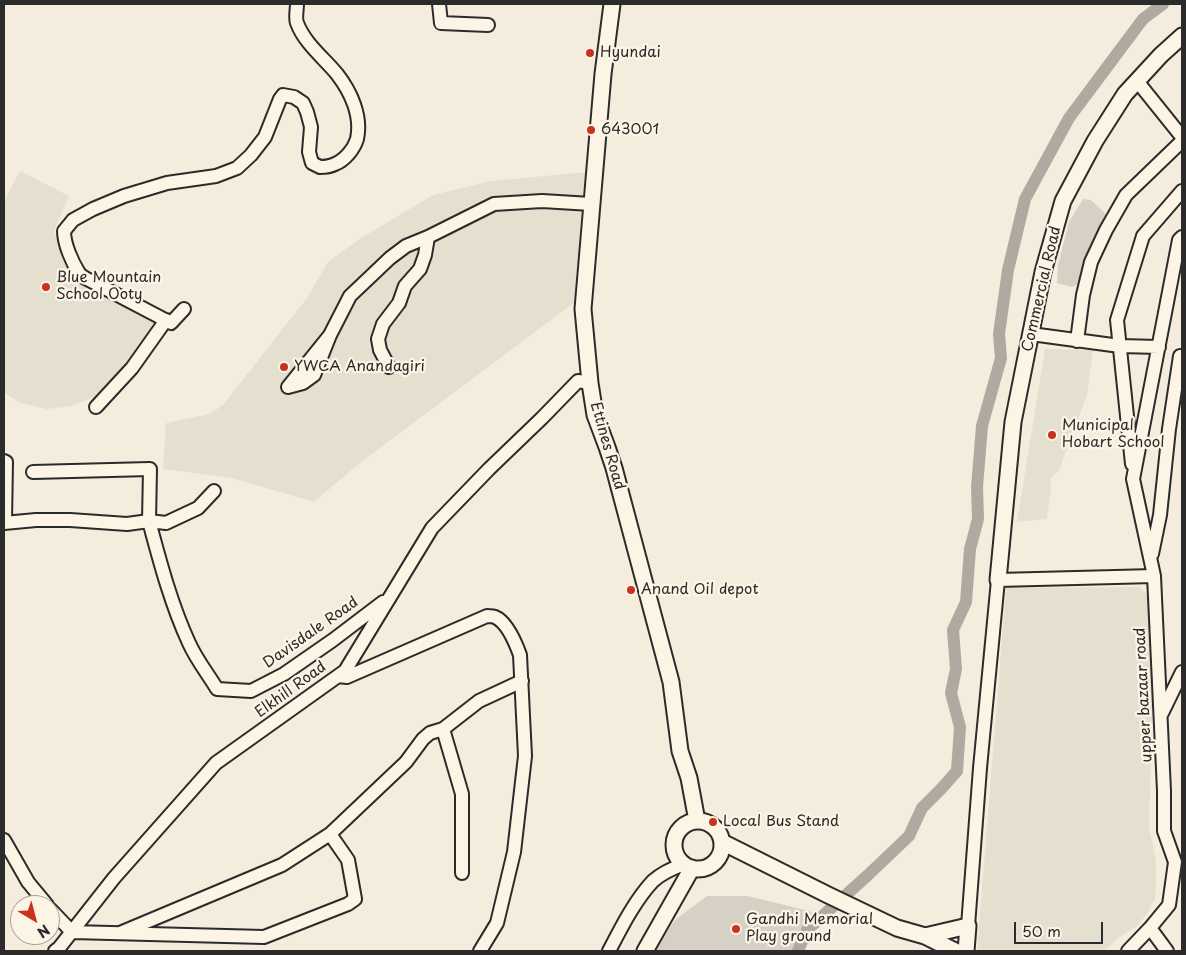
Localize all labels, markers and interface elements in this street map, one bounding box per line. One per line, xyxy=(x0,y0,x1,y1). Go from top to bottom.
place label: Hyundai xyxy=(600,44,661,62)
marker: Hyundai xyxy=(584,47,596,59)
place label: 643001 xyxy=(601,121,659,139)
marker: 643001 xyxy=(585,124,597,136)
street label: Commercial Road xyxy=(1019,225,1065,353)
place label: Blue Mountain School Ooty xyxy=(56,269,161,304)
marker: Blue Mountain School Ooty xyxy=(40,281,52,293)
place label: YWCA Anandagiri xyxy=(294,358,425,376)
marker: YWCA Anandagiri xyxy=(278,361,290,373)
street label: Ettines Road xyxy=(586,400,628,492)
place label: Municipal Hobart School xyxy=(1062,417,1164,452)
marker: Municipal Hobart School xyxy=(1046,429,1058,441)
place label: Anand Oil depot xyxy=(641,581,759,599)
marker: Anand Oil depot xyxy=(625,584,637,596)
street label: Davisdale Road xyxy=(260,594,362,672)
street label: upper bazaar road xyxy=(1131,627,1157,763)
street label: Elkhill Road xyxy=(252,658,330,722)
place label: Local Bus Stand xyxy=(723,813,839,831)
marker: Local Bus Stand xyxy=(707,816,719,828)
north arrow xyxy=(10,895,60,945)
place label: Gandhi Memorial Play ground xyxy=(746,911,873,946)
scale bar xyxy=(1016,912,1105,944)
text: 50 m xyxy=(1022,919,1061,942)
text: N xyxy=(33,920,54,943)
marker: Gandhi Memorial Play ground xyxy=(730,923,742,935)

